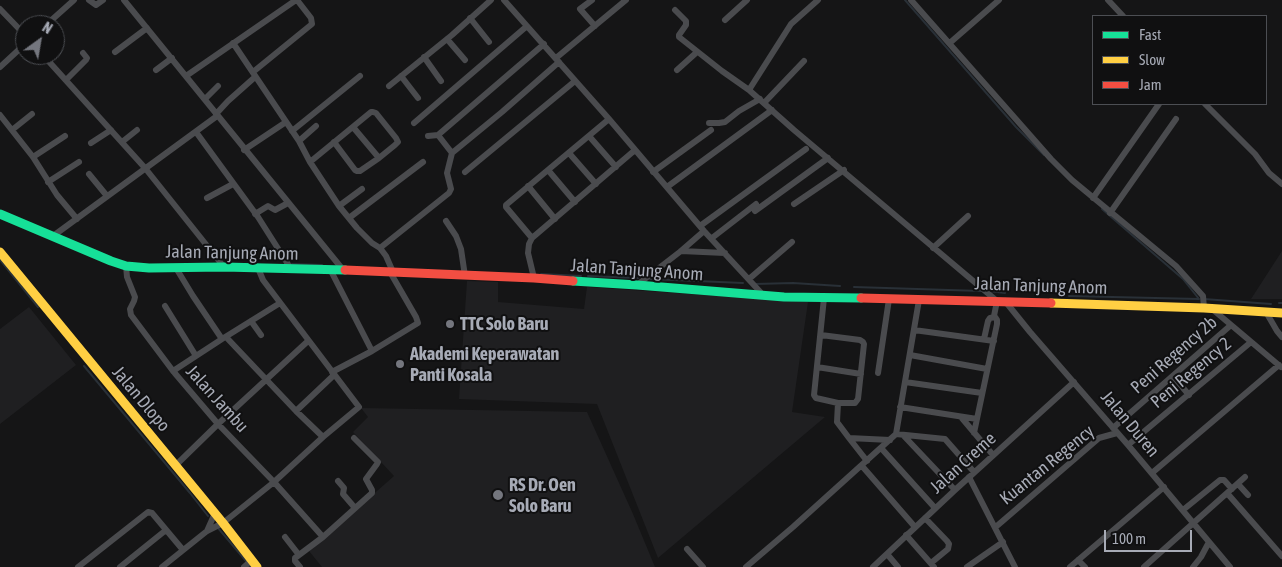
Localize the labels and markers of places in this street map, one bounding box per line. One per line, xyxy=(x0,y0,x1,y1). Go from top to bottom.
place label: TTC Solo Baru xyxy=(460,313,548,335)
marker: TTC Solo Baru xyxy=(444,318,456,330)
place label: Akademi Keperawatan Panti Kosala xyxy=(410,343,559,386)
marker: Akademi Keperawatan Panti Kosala xyxy=(394,358,406,370)
place label: RS Dr. Oen Solo Baru xyxy=(509,474,576,516)
marker: RS Dr. Oen Solo Baru xyxy=(491,488,505,502)

